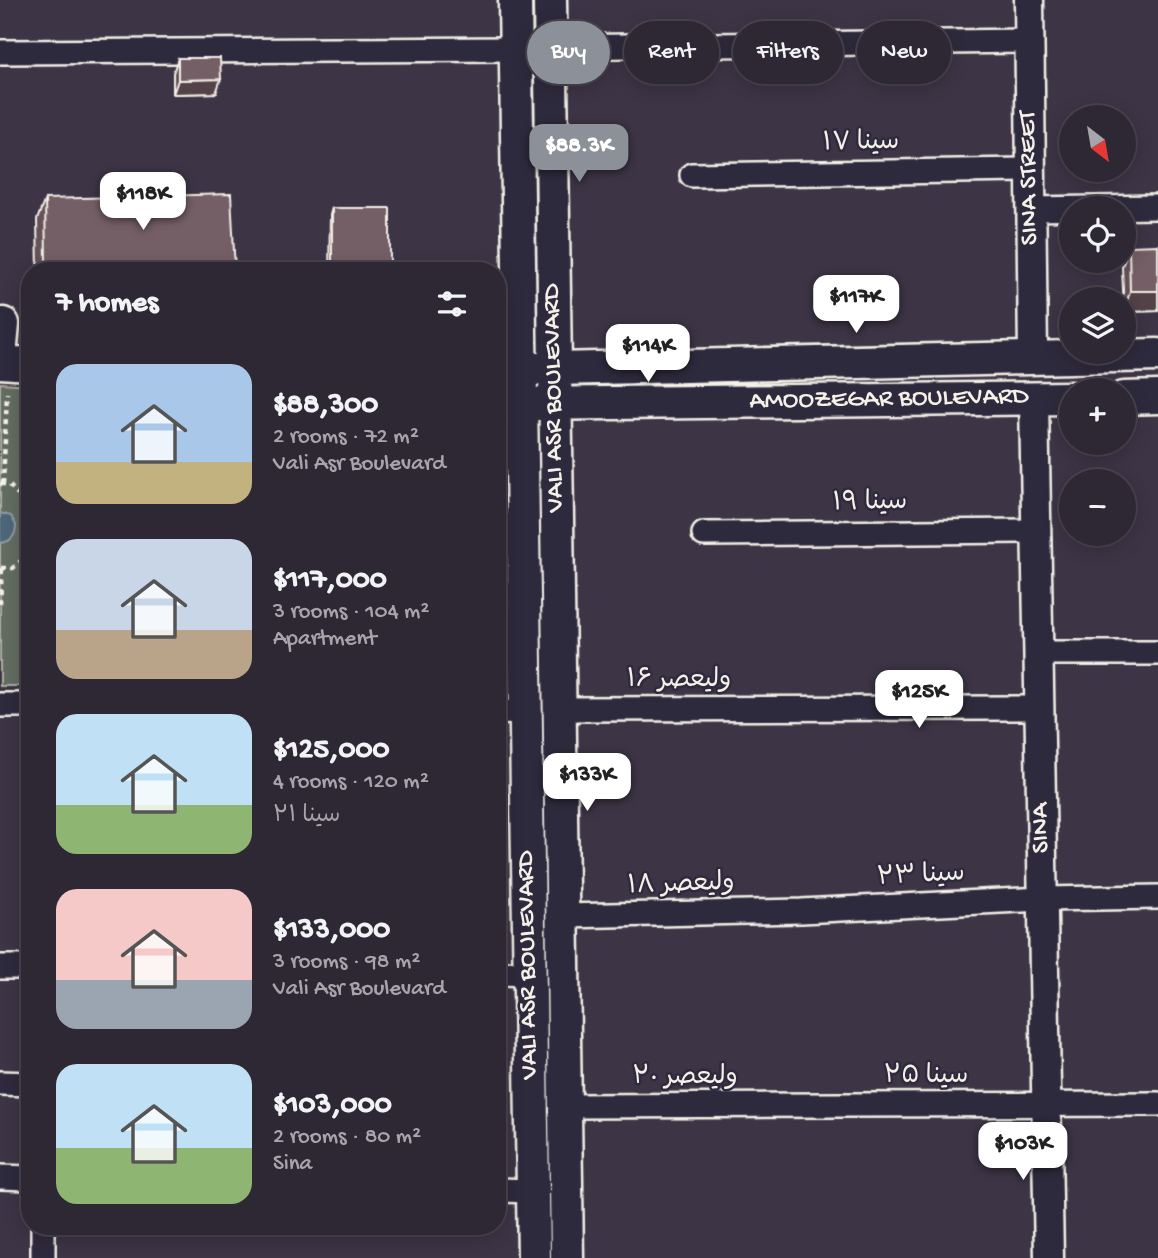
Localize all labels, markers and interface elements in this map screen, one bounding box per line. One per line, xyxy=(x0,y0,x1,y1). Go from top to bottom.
chip: Buy xyxy=(527,21,610,84)
chip: Rent xyxy=(624,21,719,84)
chip: Filters xyxy=(733,21,843,84)
chip: New xyxy=(857,21,951,84)
north arrow xyxy=(1059,105,1136,182)
map controls xyxy=(1059,105,1136,546)
street label: SINA STREET xyxy=(1013,109,1047,246)
pin: $88.3K xyxy=(522,124,636,184)
street label: سینا ۱۷ xyxy=(822,128,900,160)
text: $88.3K xyxy=(545,133,613,160)
pin: $118K xyxy=(94,173,192,232)
text: $118K xyxy=(116,181,170,208)
button: locate xyxy=(1059,196,1136,273)
pin: $117K xyxy=(807,276,905,335)
street label: VALI ASR BOULEVARD xyxy=(538,283,573,514)
text: $117K xyxy=(829,284,883,311)
icon: filters xyxy=(433,285,471,323)
text: 7 homes xyxy=(56,287,158,322)
button: layers xyxy=(1059,287,1136,364)
pin: $114K xyxy=(599,324,697,384)
text: $114K xyxy=(622,333,674,360)
button: + xyxy=(1059,378,1136,455)
street label: AMOOZEGAR BOULEVARD xyxy=(749,382,1029,418)
text: $88,300 xyxy=(273,389,378,424)
icon: home xyxy=(112,392,196,476)
text: 2 rooms · 72 m² xyxy=(273,424,419,451)
text: Vali Asr Boulevard xyxy=(273,451,446,478)
button: − xyxy=(1059,469,1136,546)
street label: سینا ۱۹ xyxy=(832,488,908,520)
text: $117,000 xyxy=(273,564,387,599)
icon: home xyxy=(112,567,196,651)
text: 3 rooms · 104 m² xyxy=(273,599,429,626)
text: Apartment xyxy=(273,626,377,653)
street label: ولیعصر ۱۶ xyxy=(627,666,731,697)
pin: $125K xyxy=(870,670,968,730)
text: $125K xyxy=(891,679,947,706)
text: $125,000 xyxy=(273,734,390,769)
icon: home xyxy=(112,742,196,826)
pin: $133K xyxy=(538,754,636,813)
text: $133K xyxy=(559,762,615,789)
text: 4 rooms · 120 m² xyxy=(273,769,429,796)
street label: SINA xyxy=(1026,801,1058,854)
text: سینا ۲۱ xyxy=(273,803,340,830)
street label: VALI ASR BOULEVARD xyxy=(512,850,547,1081)
street label: سینا ۲۳ xyxy=(876,859,966,895)
street label: ولیعصر ۱۸ xyxy=(627,869,735,903)
text: $133,000 xyxy=(273,914,390,949)
icon: home xyxy=(112,917,196,1001)
text: 3 rooms · 98 m² xyxy=(273,949,420,976)
text: Vali Asr Boulevard xyxy=(273,976,446,1003)
street label: سینا ۲۵ xyxy=(884,1062,968,1093)
street label: ولیعصر ۲۰ xyxy=(632,1063,738,1094)
text: $103,000 xyxy=(273,1089,392,1124)
icon: home xyxy=(112,1092,196,1176)
pin: $103K xyxy=(974,1122,1072,1182)
text: 2 rooms · 80 m² xyxy=(273,1124,421,1151)
text: $103K xyxy=(994,1131,1052,1158)
text: Sina xyxy=(273,1151,312,1178)

